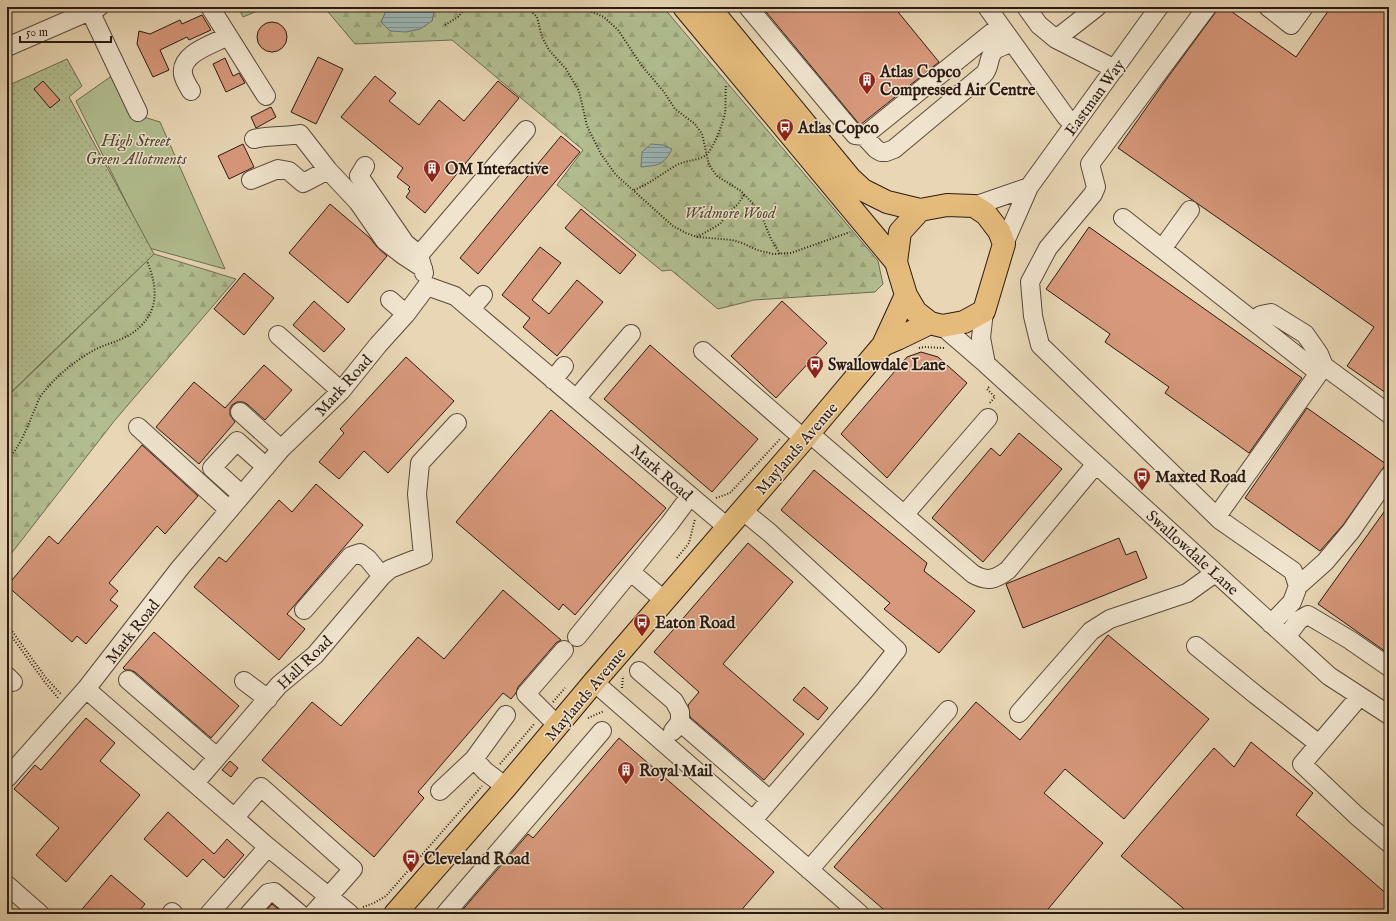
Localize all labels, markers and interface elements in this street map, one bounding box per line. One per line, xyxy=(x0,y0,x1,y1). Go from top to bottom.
scale bar xyxy=(20,18,111,44)
text: 50 m xyxy=(26,25,48,40)
street label: Eastman Way xyxy=(1061,56,1130,140)
place label: Atlas Copco Compressed Air Centre xyxy=(879,63,1036,101)
building icon: Atlas Copco Compressed Air Centre xyxy=(857,70,877,95)
bus stop icon: Atlas Copco xyxy=(775,117,795,142)
place label: Atlas Copco xyxy=(797,119,879,139)
park label: High Street Green Allotments xyxy=(85,132,187,170)
building icon: OM Interactive xyxy=(422,158,442,183)
place label: OM Interactive xyxy=(445,160,549,180)
park label: Widmore Wood xyxy=(684,204,777,224)
street label: Mark Road xyxy=(312,351,378,421)
bus stop icon: Swallowdale Lane xyxy=(805,354,825,379)
place label: Swallowdale Lane xyxy=(828,356,946,376)
street label: Maylands Avenue xyxy=(752,399,843,500)
street label: Mark Road xyxy=(625,441,696,506)
bus stop icon: Maxted Road xyxy=(1132,466,1152,491)
place label: Maxted Road xyxy=(1155,468,1246,488)
street label: Swallowdale Lane xyxy=(1141,507,1242,600)
street label: Mark Road xyxy=(102,596,165,668)
bus stop icon: Eaton Road xyxy=(632,612,652,637)
place label: Eaton Road xyxy=(655,614,736,634)
street label: Hall Road xyxy=(274,632,338,695)
street label: Maylands Avenue xyxy=(542,644,631,746)
building icon: Royal Mail xyxy=(616,760,636,785)
place label: Royal Mail xyxy=(639,762,713,782)
bus stop icon: Cleveland Road xyxy=(401,848,421,873)
place label: Cleveland Road xyxy=(424,850,530,870)

